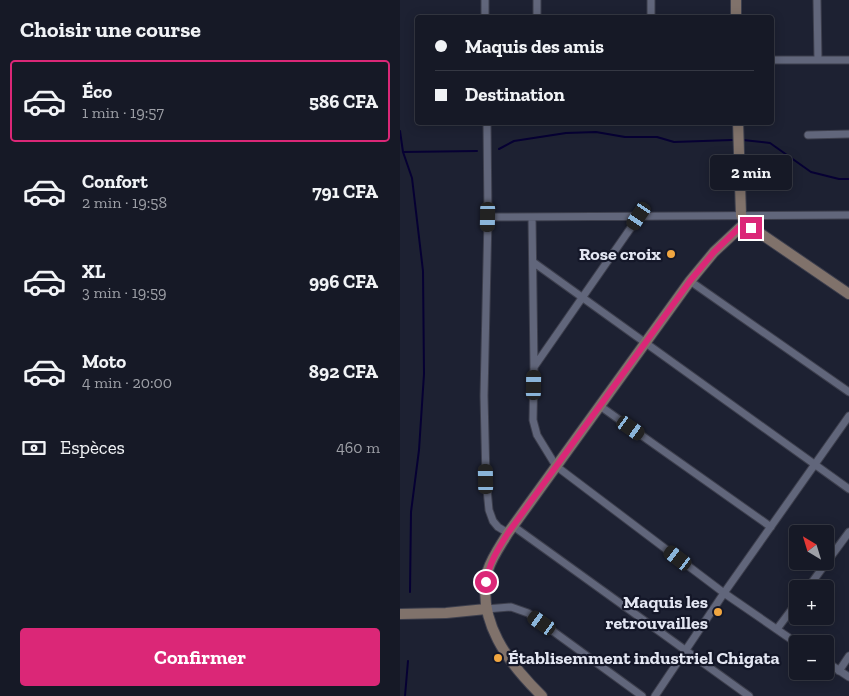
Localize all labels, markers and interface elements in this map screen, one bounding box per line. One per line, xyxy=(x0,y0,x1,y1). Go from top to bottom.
text: Choisir une course xyxy=(20,16,201,43)
text: Maquis des amis xyxy=(465,35,604,58)
icon: car xyxy=(22,79,67,124)
text: Éco xyxy=(82,80,112,103)
text: Destination xyxy=(465,83,565,106)
text: 586 CFA xyxy=(309,90,378,113)
text: 1 min · 19:57 xyxy=(82,103,164,122)
callout: 2 min xyxy=(710,156,792,190)
text: 2 min xyxy=(731,163,771,182)
icon: car xyxy=(22,169,67,214)
text: Confort xyxy=(82,170,148,193)
text: 791 CFA xyxy=(312,180,378,203)
text: 2 min · 19:58 xyxy=(82,193,167,212)
car xyxy=(624,199,653,233)
car xyxy=(480,202,495,232)
route end xyxy=(740,217,762,239)
place label: Rose croix xyxy=(579,243,661,265)
marker: Rose croix xyxy=(665,248,677,260)
icon: car xyxy=(22,259,67,304)
text: XL xyxy=(82,260,105,283)
text: 996 CFA xyxy=(309,270,378,293)
text: 3 min · 19:59 xyxy=(82,283,167,302)
icon: car xyxy=(22,349,67,394)
text: Moto xyxy=(82,350,126,373)
text: 892 CFA xyxy=(309,360,378,383)
car xyxy=(526,370,541,400)
text: 4 min · 20:00 xyxy=(82,373,172,392)
car xyxy=(614,413,647,443)
icon: cash xyxy=(20,434,48,462)
text: Espèces xyxy=(60,436,125,459)
text: 460 m xyxy=(336,438,380,457)
car xyxy=(478,464,493,494)
north arrow xyxy=(789,525,834,570)
map controls xyxy=(789,525,834,680)
car xyxy=(661,543,694,573)
route start xyxy=(475,571,497,593)
button: + xyxy=(789,580,834,625)
place label: Maquis les retrouvailles xyxy=(605,591,708,634)
marker: Maquis les retrouvailles xyxy=(712,606,724,618)
car xyxy=(525,608,558,638)
button: Confirmer xyxy=(20,628,380,686)
button: − xyxy=(789,635,834,680)
place label: Établisemment industriel Chigata xyxy=(508,647,780,669)
marker: Établisemment industriel Chigata xyxy=(492,652,504,664)

